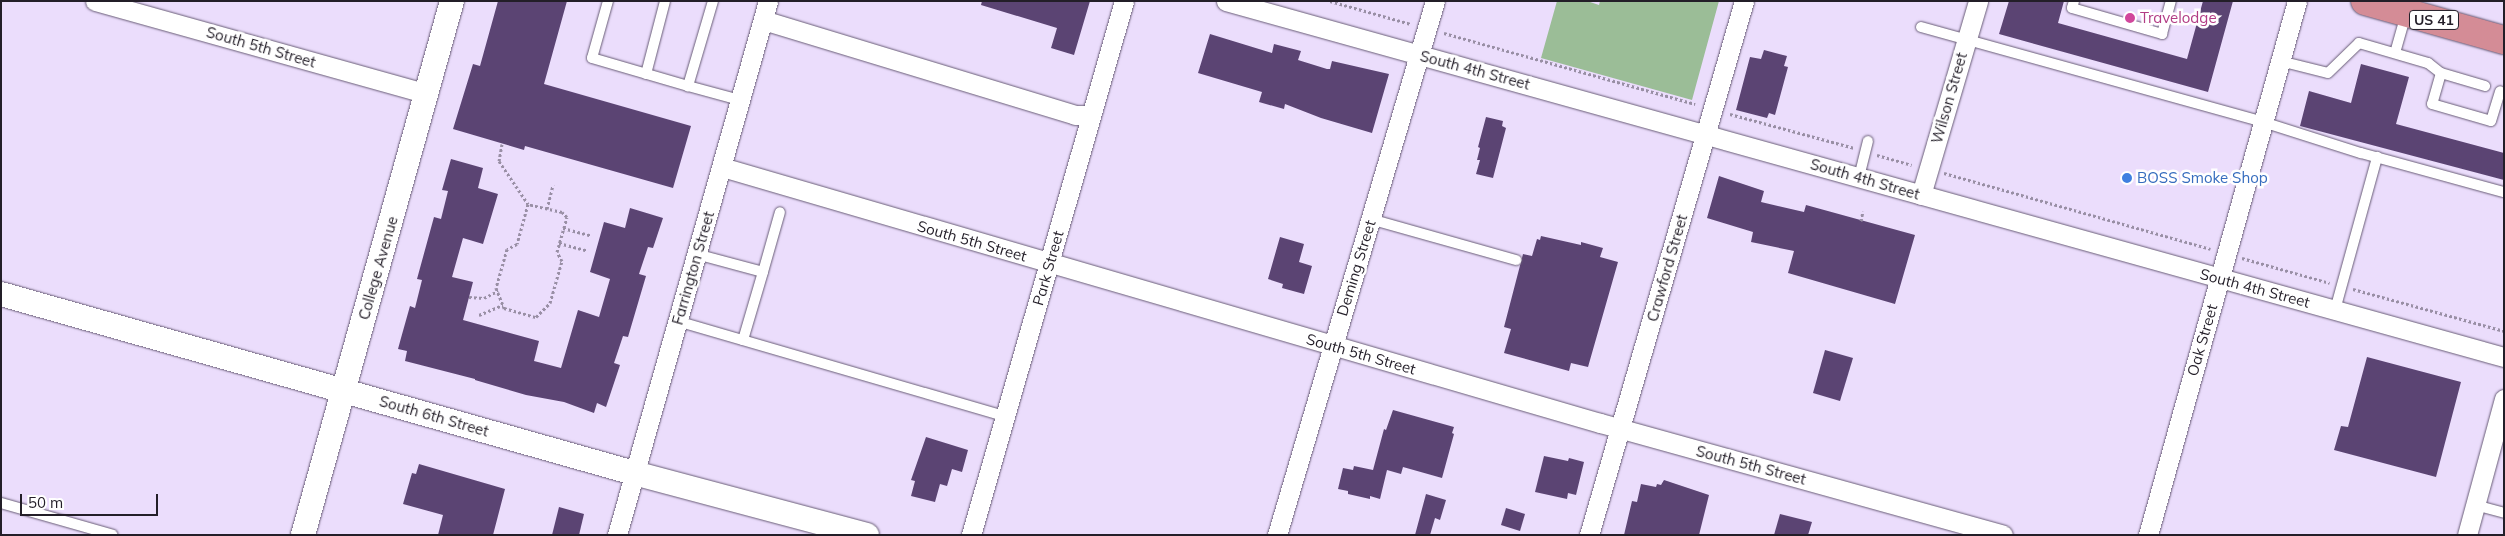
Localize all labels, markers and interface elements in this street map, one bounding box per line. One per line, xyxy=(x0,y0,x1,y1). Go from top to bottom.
road number: US 41 xyxy=(2408,8,2460,32)
place label: Travelodge xyxy=(2140,9,2217,27)
marker: Travelodge xyxy=(2124,12,2136,24)
street label: South 5th Street xyxy=(204,23,318,71)
street label: South 4th Street xyxy=(1418,47,1532,93)
street label: Wilson Street xyxy=(1927,50,1971,146)
street label: South 4th Street xyxy=(1808,155,1922,203)
place label: BOSS Smoke Shop xyxy=(2137,169,2268,187)
marker: BOSS Smoke Shop xyxy=(2121,172,2133,184)
street label: Farrington Street xyxy=(668,209,718,327)
street label: Crawford Street xyxy=(1643,212,1691,324)
street label: College Avenue xyxy=(355,214,401,322)
street label: South 5th Street xyxy=(915,217,1029,265)
street label: Deming Street xyxy=(1333,218,1379,318)
street label: Park Street xyxy=(1029,229,1067,307)
street label: South 4th Street xyxy=(2198,265,2312,311)
street label: Oak Street xyxy=(2183,302,2221,378)
street label: South 5th Street xyxy=(1304,330,1418,378)
street label: South 6th Street xyxy=(377,392,491,440)
street label: South 5th Street xyxy=(1694,442,1808,488)
scale bar xyxy=(22,484,160,516)
text: 50 m xyxy=(28,493,63,512)

